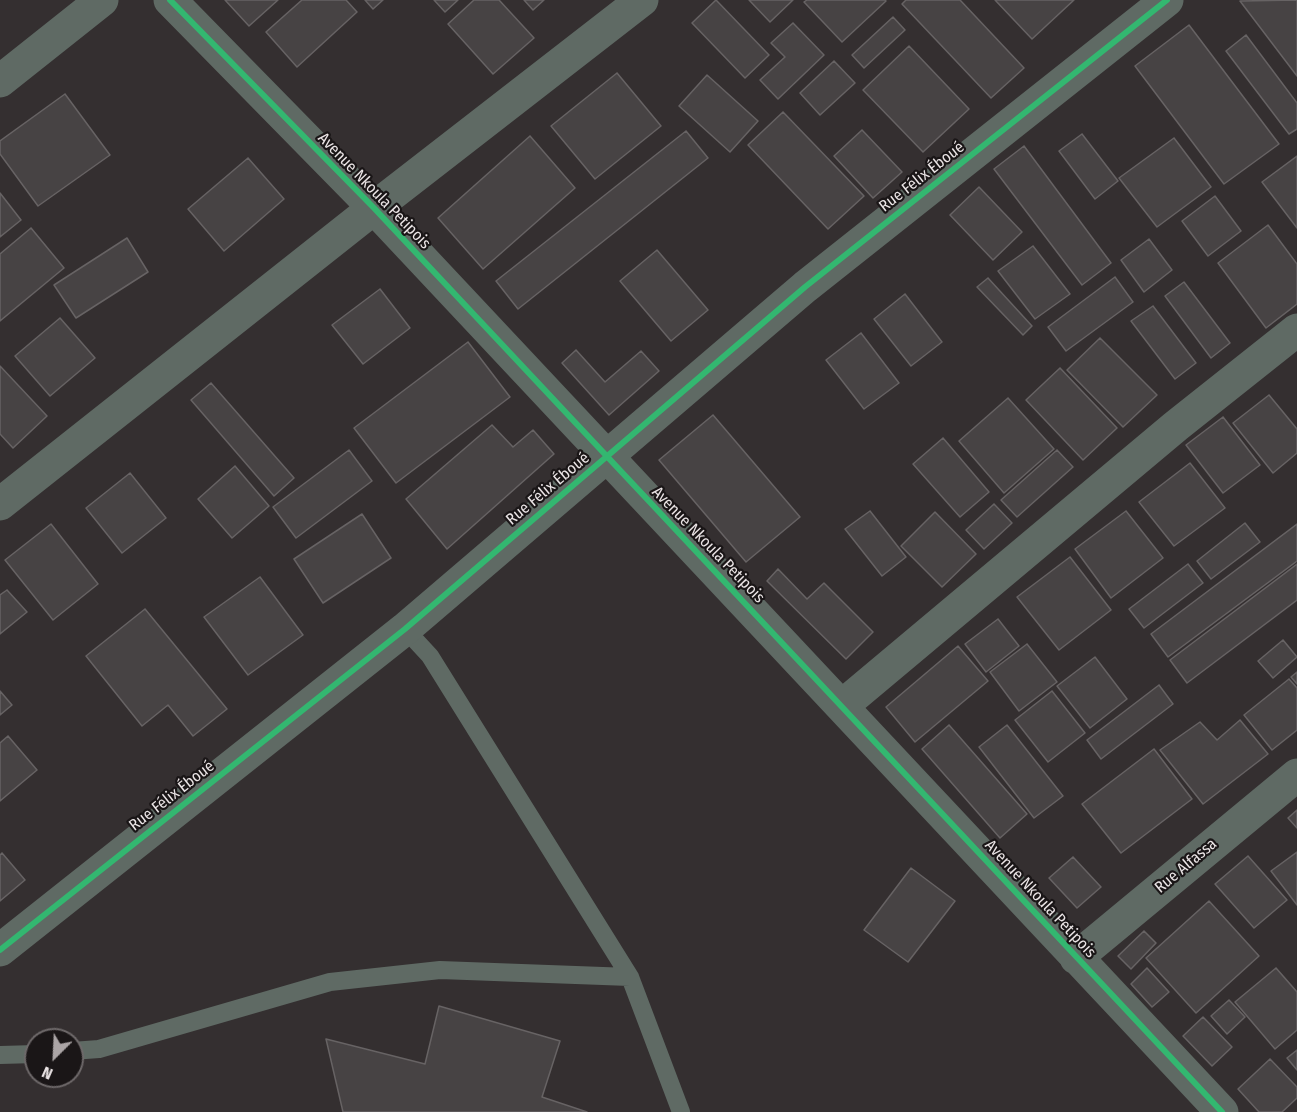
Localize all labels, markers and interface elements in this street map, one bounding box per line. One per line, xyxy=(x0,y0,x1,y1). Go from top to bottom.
street label: Avenue Nkoula Petipois xyxy=(314,129,434,253)
street label: Rue Félix Éboué xyxy=(876,138,968,216)
street label: Rue Félix Éboué xyxy=(502,449,594,529)
street label: Avenue Nkoula Petipois xyxy=(648,483,768,607)
street label: Rue Félix Éboué xyxy=(126,757,218,835)
street label: Rue Alfassa xyxy=(1151,835,1221,897)
street label: Avenue Nkoula Petipois xyxy=(980,836,1100,962)
north arrow xyxy=(24,1028,84,1088)
text: N xyxy=(39,1062,56,1084)

